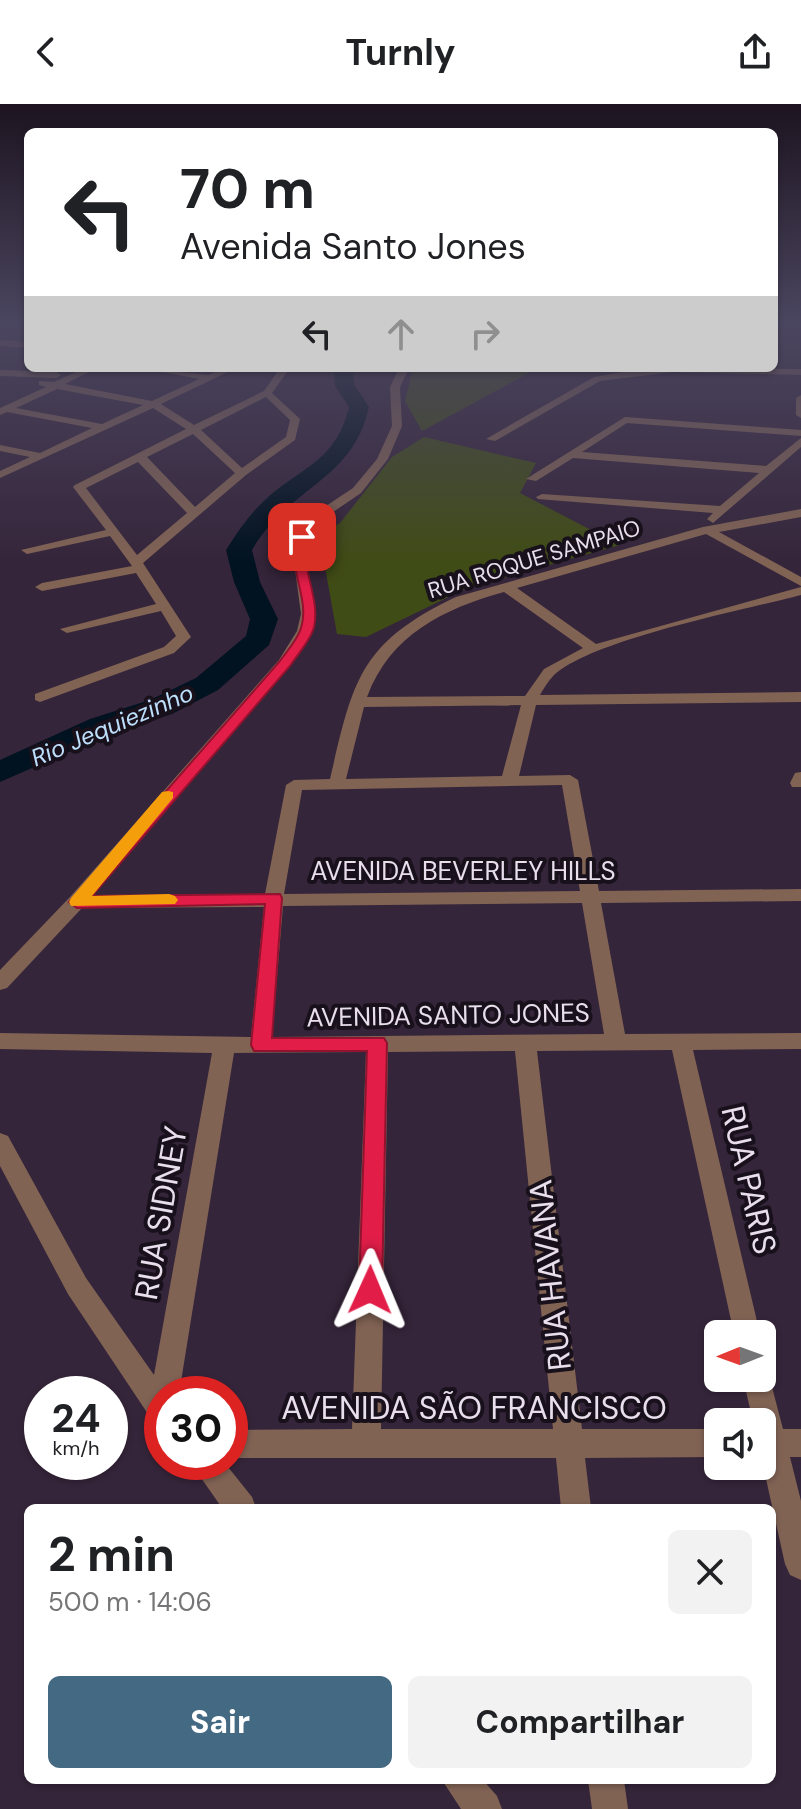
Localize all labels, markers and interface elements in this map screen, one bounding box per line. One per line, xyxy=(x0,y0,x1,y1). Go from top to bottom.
text: Turnly xyxy=(345,29,456,76)
icon: back xyxy=(24,30,68,74)
icon: share xyxy=(733,30,777,74)
text: 70 m xyxy=(180,152,315,225)
icon: left xyxy=(48,160,152,264)
text: Avenida Santo Jones xyxy=(180,223,526,270)
icon: left xyxy=(295,312,339,356)
icon: ahead xyxy=(379,312,423,356)
icon: right xyxy=(463,312,507,356)
pin xyxy=(268,503,336,571)
street label: RUA ROQUE SAMPAIO xyxy=(424,513,644,605)
icon: arrive xyxy=(280,515,324,559)
water label: Rio Jequiezinho xyxy=(26,677,198,773)
street label: AVENIDA BEVERLEY HILLS xyxy=(310,854,616,888)
street label: AVENIDA SANTO JONES xyxy=(306,996,590,1034)
street label: RUA PARIS xyxy=(712,1102,786,1258)
street label: RUA SIDNEY xyxy=(125,1123,197,1303)
street label: RUA HAVANA xyxy=(519,1178,581,1372)
position arrow xyxy=(328,1248,412,1332)
north arrow xyxy=(704,1320,776,1392)
map controls xyxy=(704,1320,776,1480)
speed limit sign: 30 xyxy=(144,1376,248,1480)
street label: AVENIDA SÃO FRANCISCO xyxy=(281,1387,667,1429)
text: 24 xyxy=(52,1392,100,1444)
button: sound xyxy=(704,1408,776,1480)
text: km/h xyxy=(52,1435,100,1461)
text: 2 min xyxy=(48,1523,175,1586)
button: close xyxy=(668,1530,752,1614)
text: 500 m · 14:06 xyxy=(48,1585,212,1619)
button: Sair xyxy=(48,1676,392,1768)
button: Compartilhar xyxy=(408,1676,752,1768)

